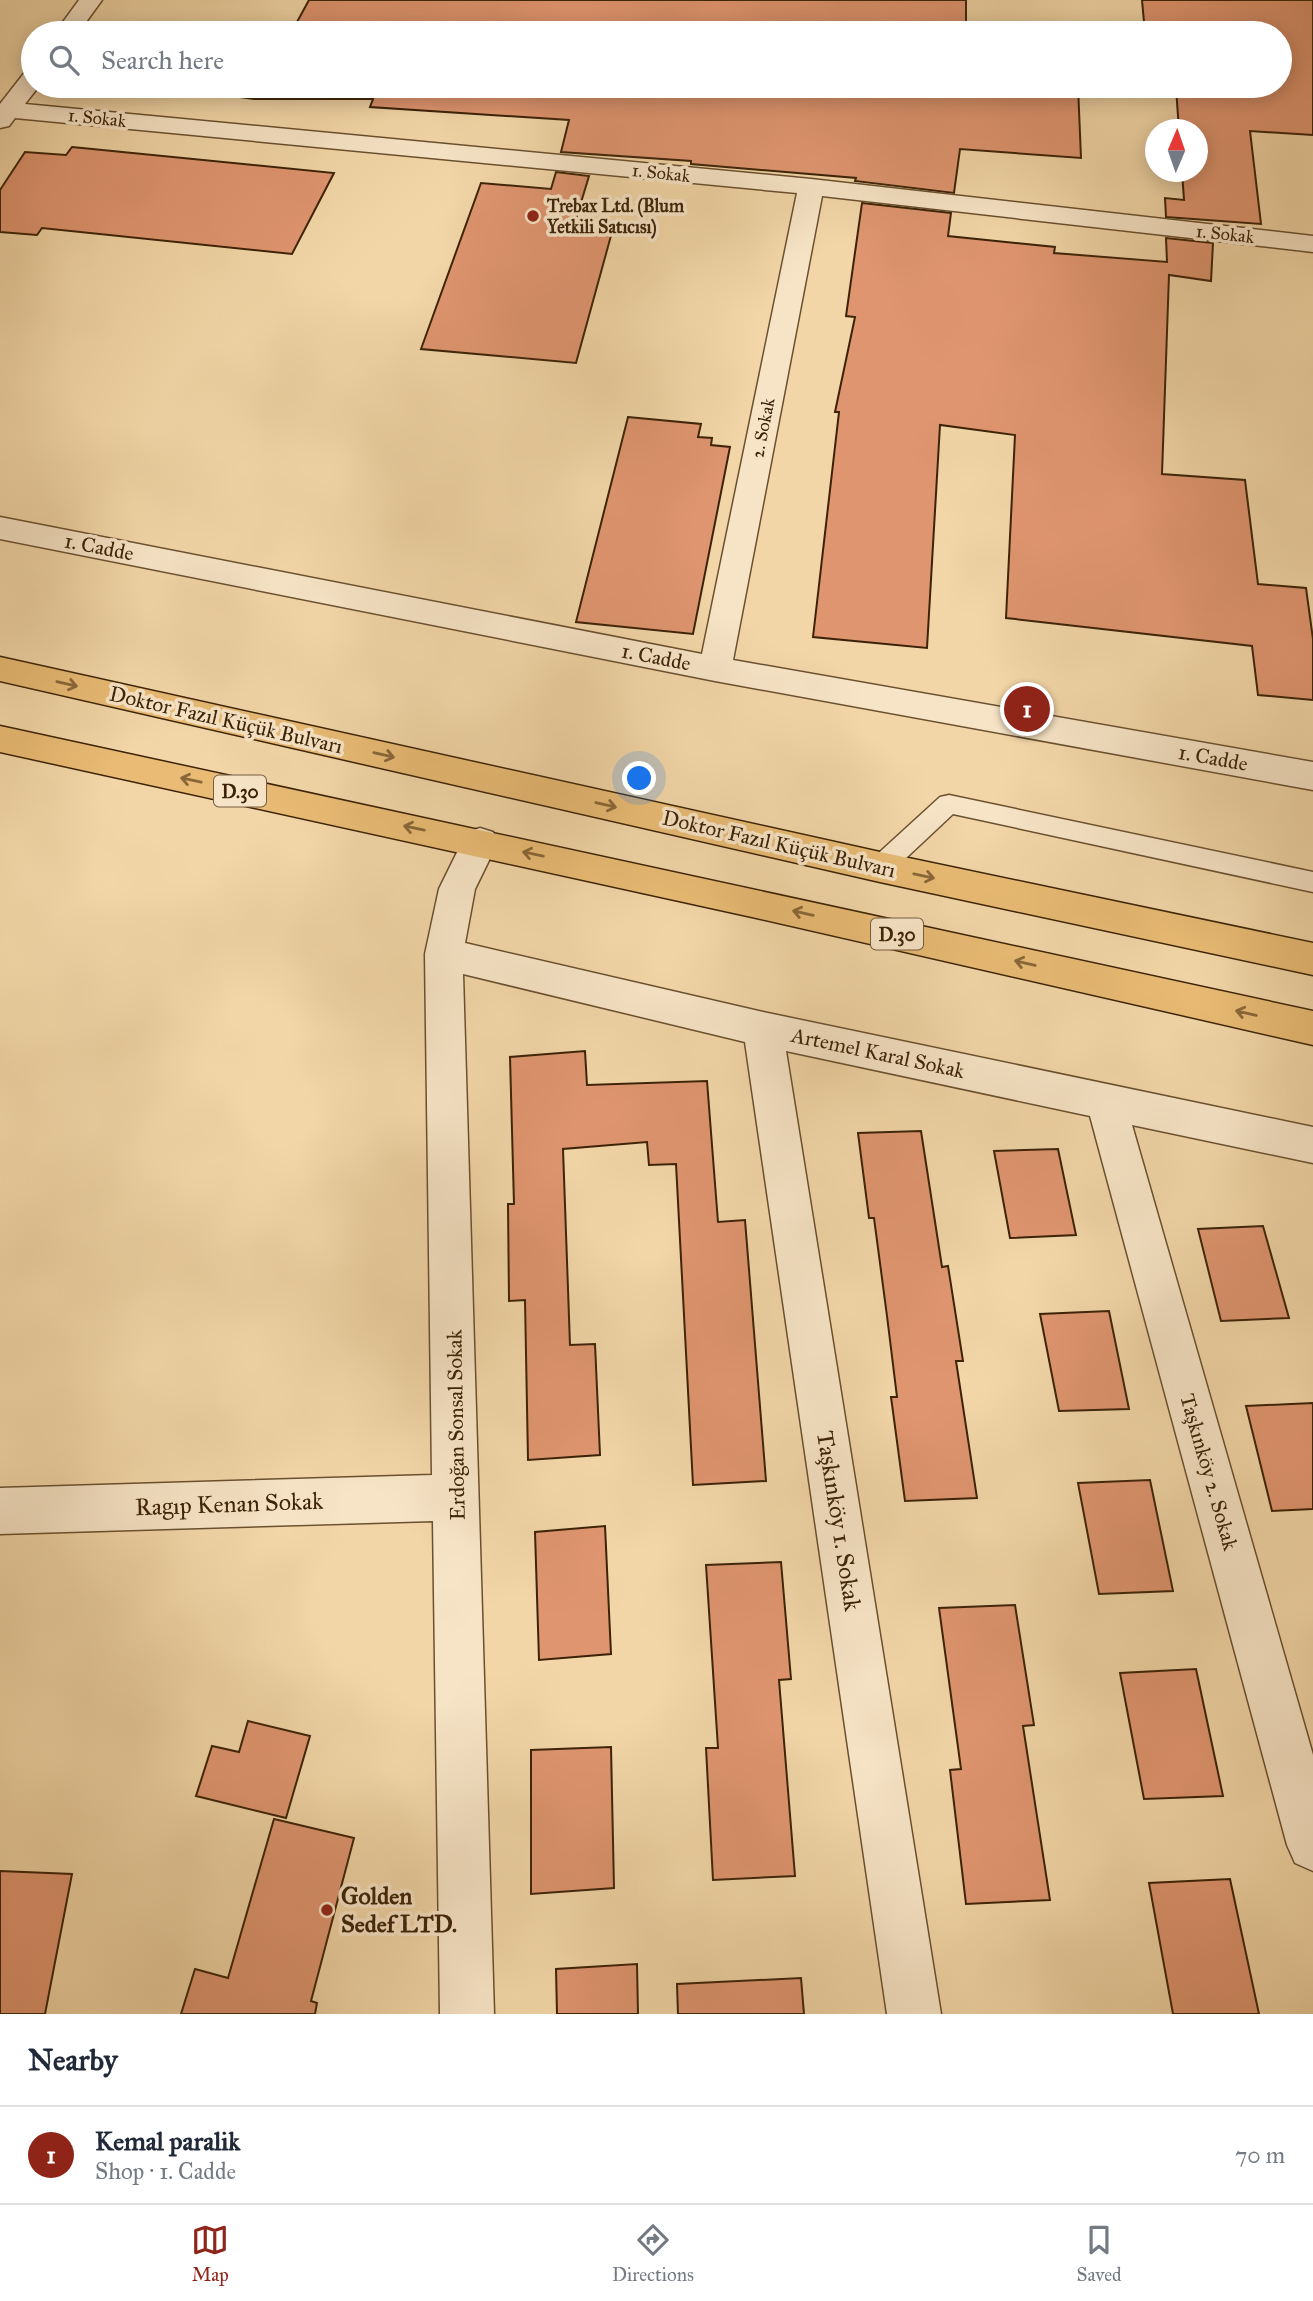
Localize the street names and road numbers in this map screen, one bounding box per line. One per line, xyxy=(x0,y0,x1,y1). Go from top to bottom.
street label: 1. Sokak xyxy=(67,104,128,132)
street label: 1. Sokak xyxy=(631,159,692,187)
street label: 1. Sokak xyxy=(1195,220,1256,248)
street label: 2. Sokak xyxy=(746,396,780,460)
street label: 1. Cadde xyxy=(62,528,136,567)
street label: 1. Cadde xyxy=(619,638,693,677)
street label: Doktor Fazıl Küçük Bulvarı xyxy=(107,681,345,760)
street label: 1. Cadde xyxy=(1176,739,1250,777)
road number: D.30 xyxy=(214,776,266,806)
street label: Doktor Fazıl Küçük Bulvarı xyxy=(660,805,898,884)
road number: D.30 xyxy=(871,918,923,950)
street label: Artemel Karal Sokak xyxy=(788,1022,967,1084)
street label: Erdoğan Sonsal Sokak xyxy=(441,1329,471,1521)
street label: Taşkınköy 2. Sokak xyxy=(1174,1391,1244,1554)
street label: Taşkınköy 1. Sokak xyxy=(810,1429,868,1614)
street label: Ragıp Kenan Sokak xyxy=(134,1486,325,1522)

